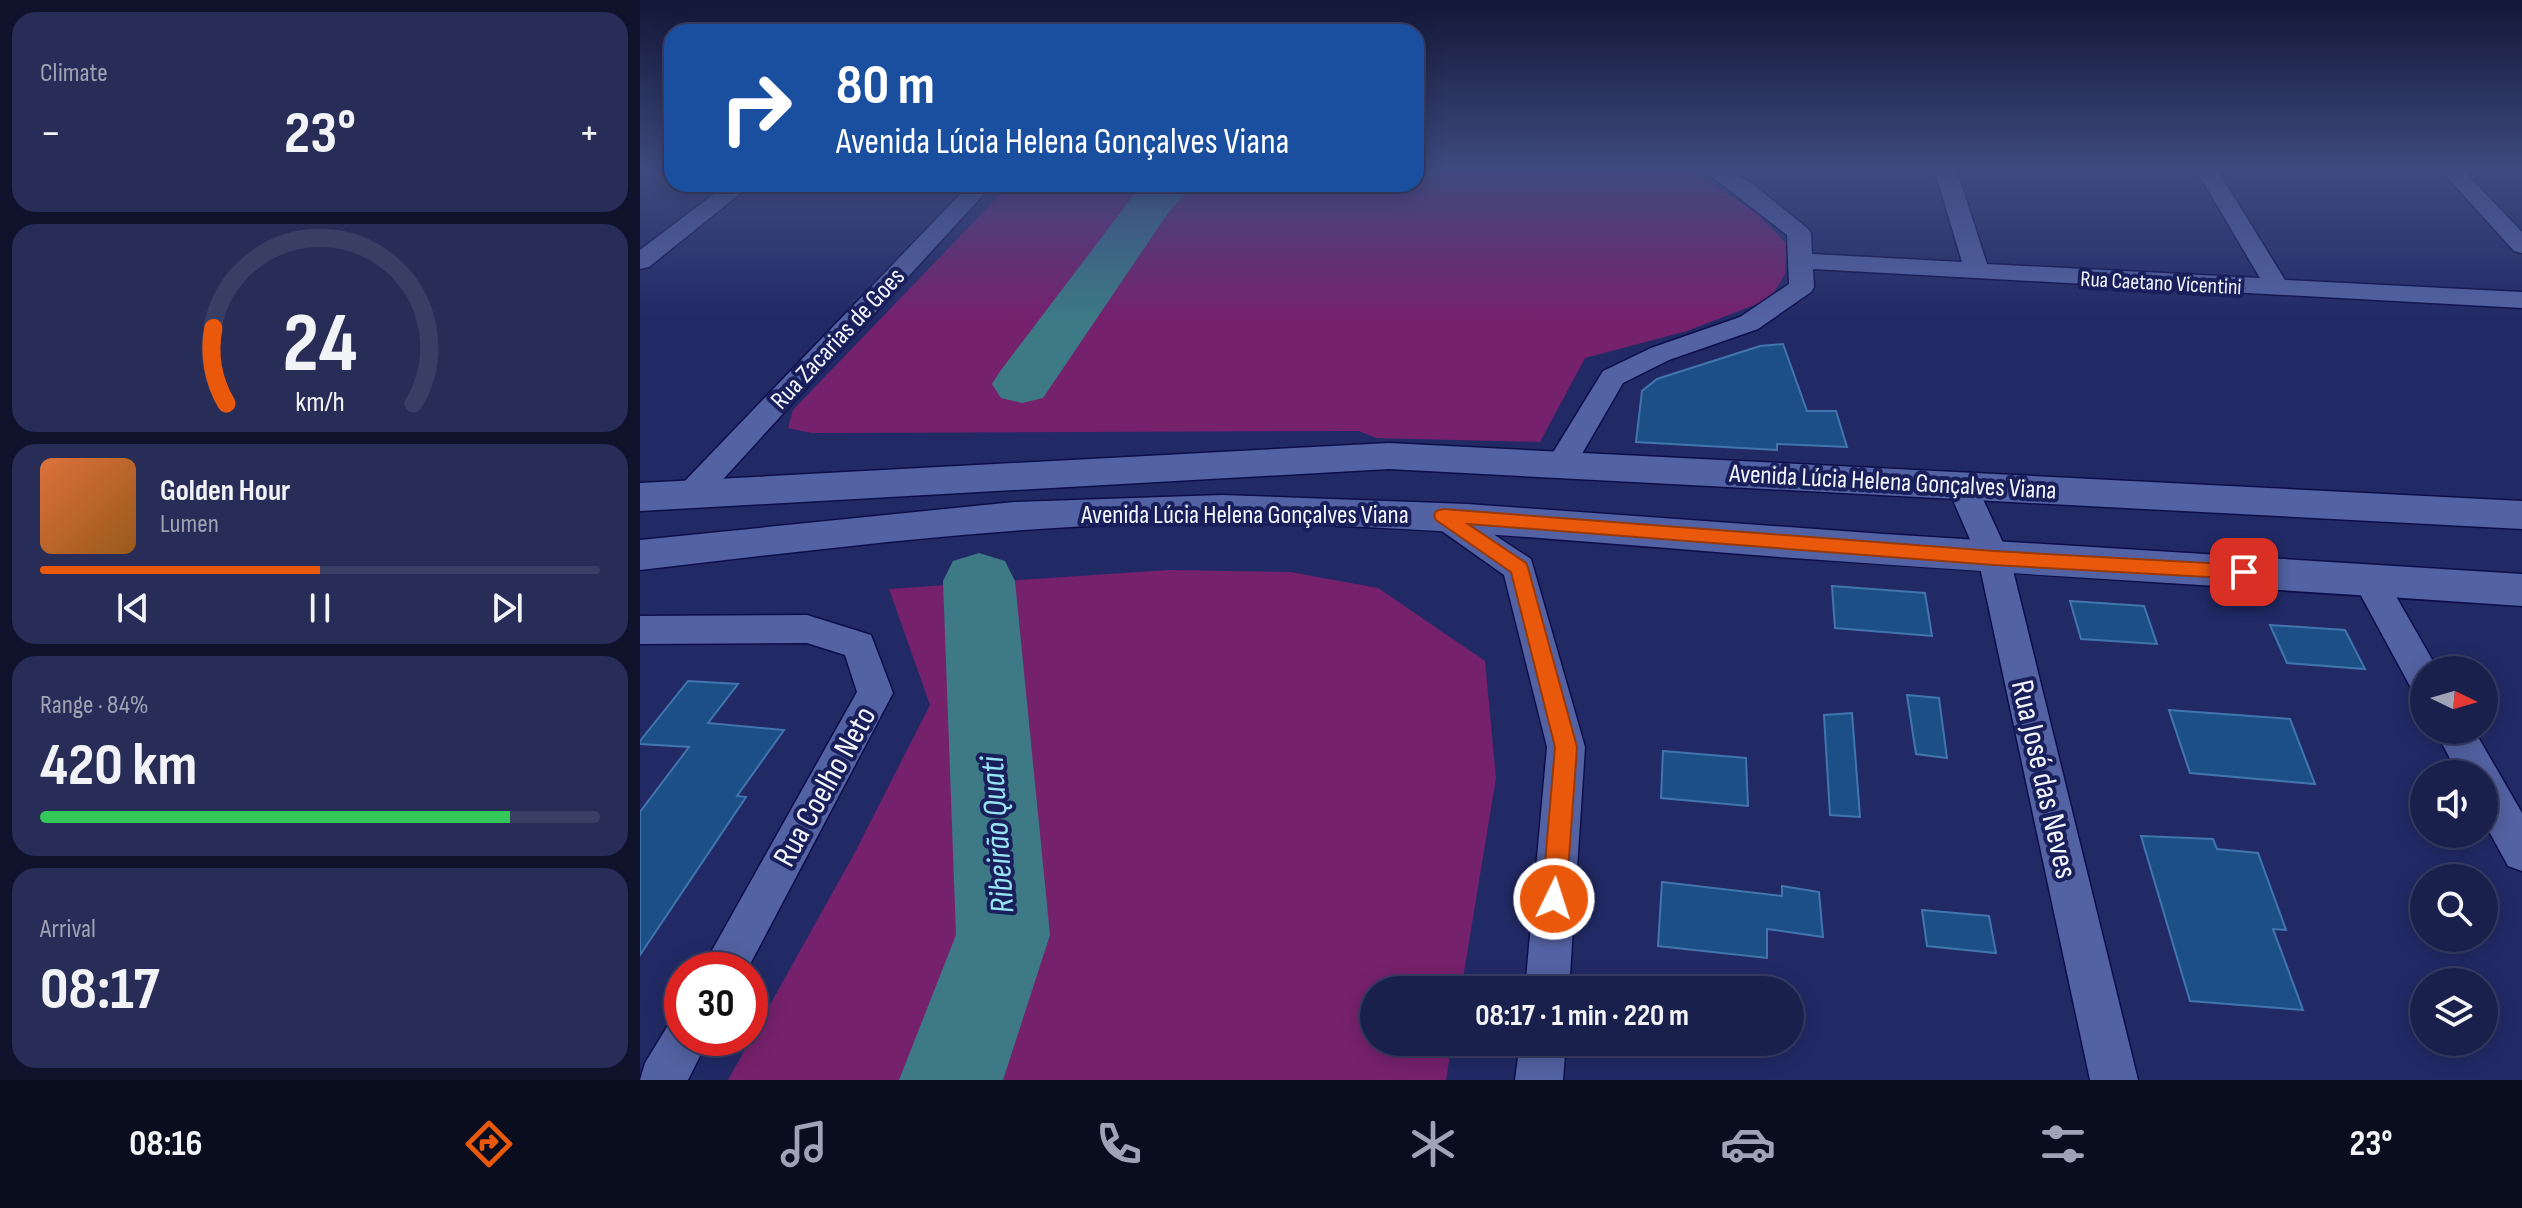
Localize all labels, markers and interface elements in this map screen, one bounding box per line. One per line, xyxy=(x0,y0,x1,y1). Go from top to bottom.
text: 80 m xyxy=(836,53,935,120)
icon: right xyxy=(704,56,808,160)
text: Climate xyxy=(40,58,108,89)
text: 23° xyxy=(284,98,356,170)
text: − xyxy=(40,107,62,160)
text: + xyxy=(578,107,600,160)
text: Avenida Lúcia Helena Gonçalves Viana xyxy=(836,121,1289,164)
street label: Rua Zacarias de Goes xyxy=(765,262,912,416)
street label: Rua Caetano Vicentini xyxy=(2080,266,2242,301)
text: 24 xyxy=(283,295,357,395)
text: km/h xyxy=(295,385,345,420)
street label: Avenida Lúcia Helena Gonçalves Viana xyxy=(1728,458,2057,507)
text: Golden Hour xyxy=(160,473,290,509)
street label: Avenida Lúcia Helena Gonçalves Viana xyxy=(1080,500,1409,531)
text: Lumen xyxy=(160,509,219,540)
pin xyxy=(2210,538,2278,606)
icon: arrive xyxy=(2222,550,2266,594)
icon: previous xyxy=(111,586,155,630)
icon: pause xyxy=(298,586,342,630)
icon: next xyxy=(485,586,529,630)
north arrow xyxy=(2410,656,2498,744)
map controls xyxy=(2410,656,2498,1056)
street label: Rua José das Neves xyxy=(2002,676,2085,882)
text: Range · 84% xyxy=(40,690,149,721)
street label: Rua Coelho Neto xyxy=(765,700,885,874)
text: 420 km xyxy=(40,730,197,802)
water label: Ribeirão Quati xyxy=(971,753,1023,915)
button: sound xyxy=(2410,760,2498,848)
position arrow xyxy=(1512,857,1596,941)
button: search xyxy=(2410,864,2498,952)
text: Arrival xyxy=(40,914,96,945)
speed limit sign: 30 xyxy=(664,952,768,1056)
text: 08:17 xyxy=(40,954,160,1026)
button: layers xyxy=(2410,968,2498,1056)
text: 08:17 · 1 min · 220 m xyxy=(1475,998,1689,1034)
icon: directions xyxy=(461,1116,517,1172)
icon: music xyxy=(776,1116,832,1172)
icon: phone xyxy=(1091,1116,1147,1172)
icon: climate xyxy=(1405,1116,1461,1172)
icon: car xyxy=(1720,1116,1776,1172)
icon: filters xyxy=(2035,1116,2091,1172)
text: 08:16 xyxy=(129,1123,203,1166)
text: 23° xyxy=(2349,1123,2393,1166)

